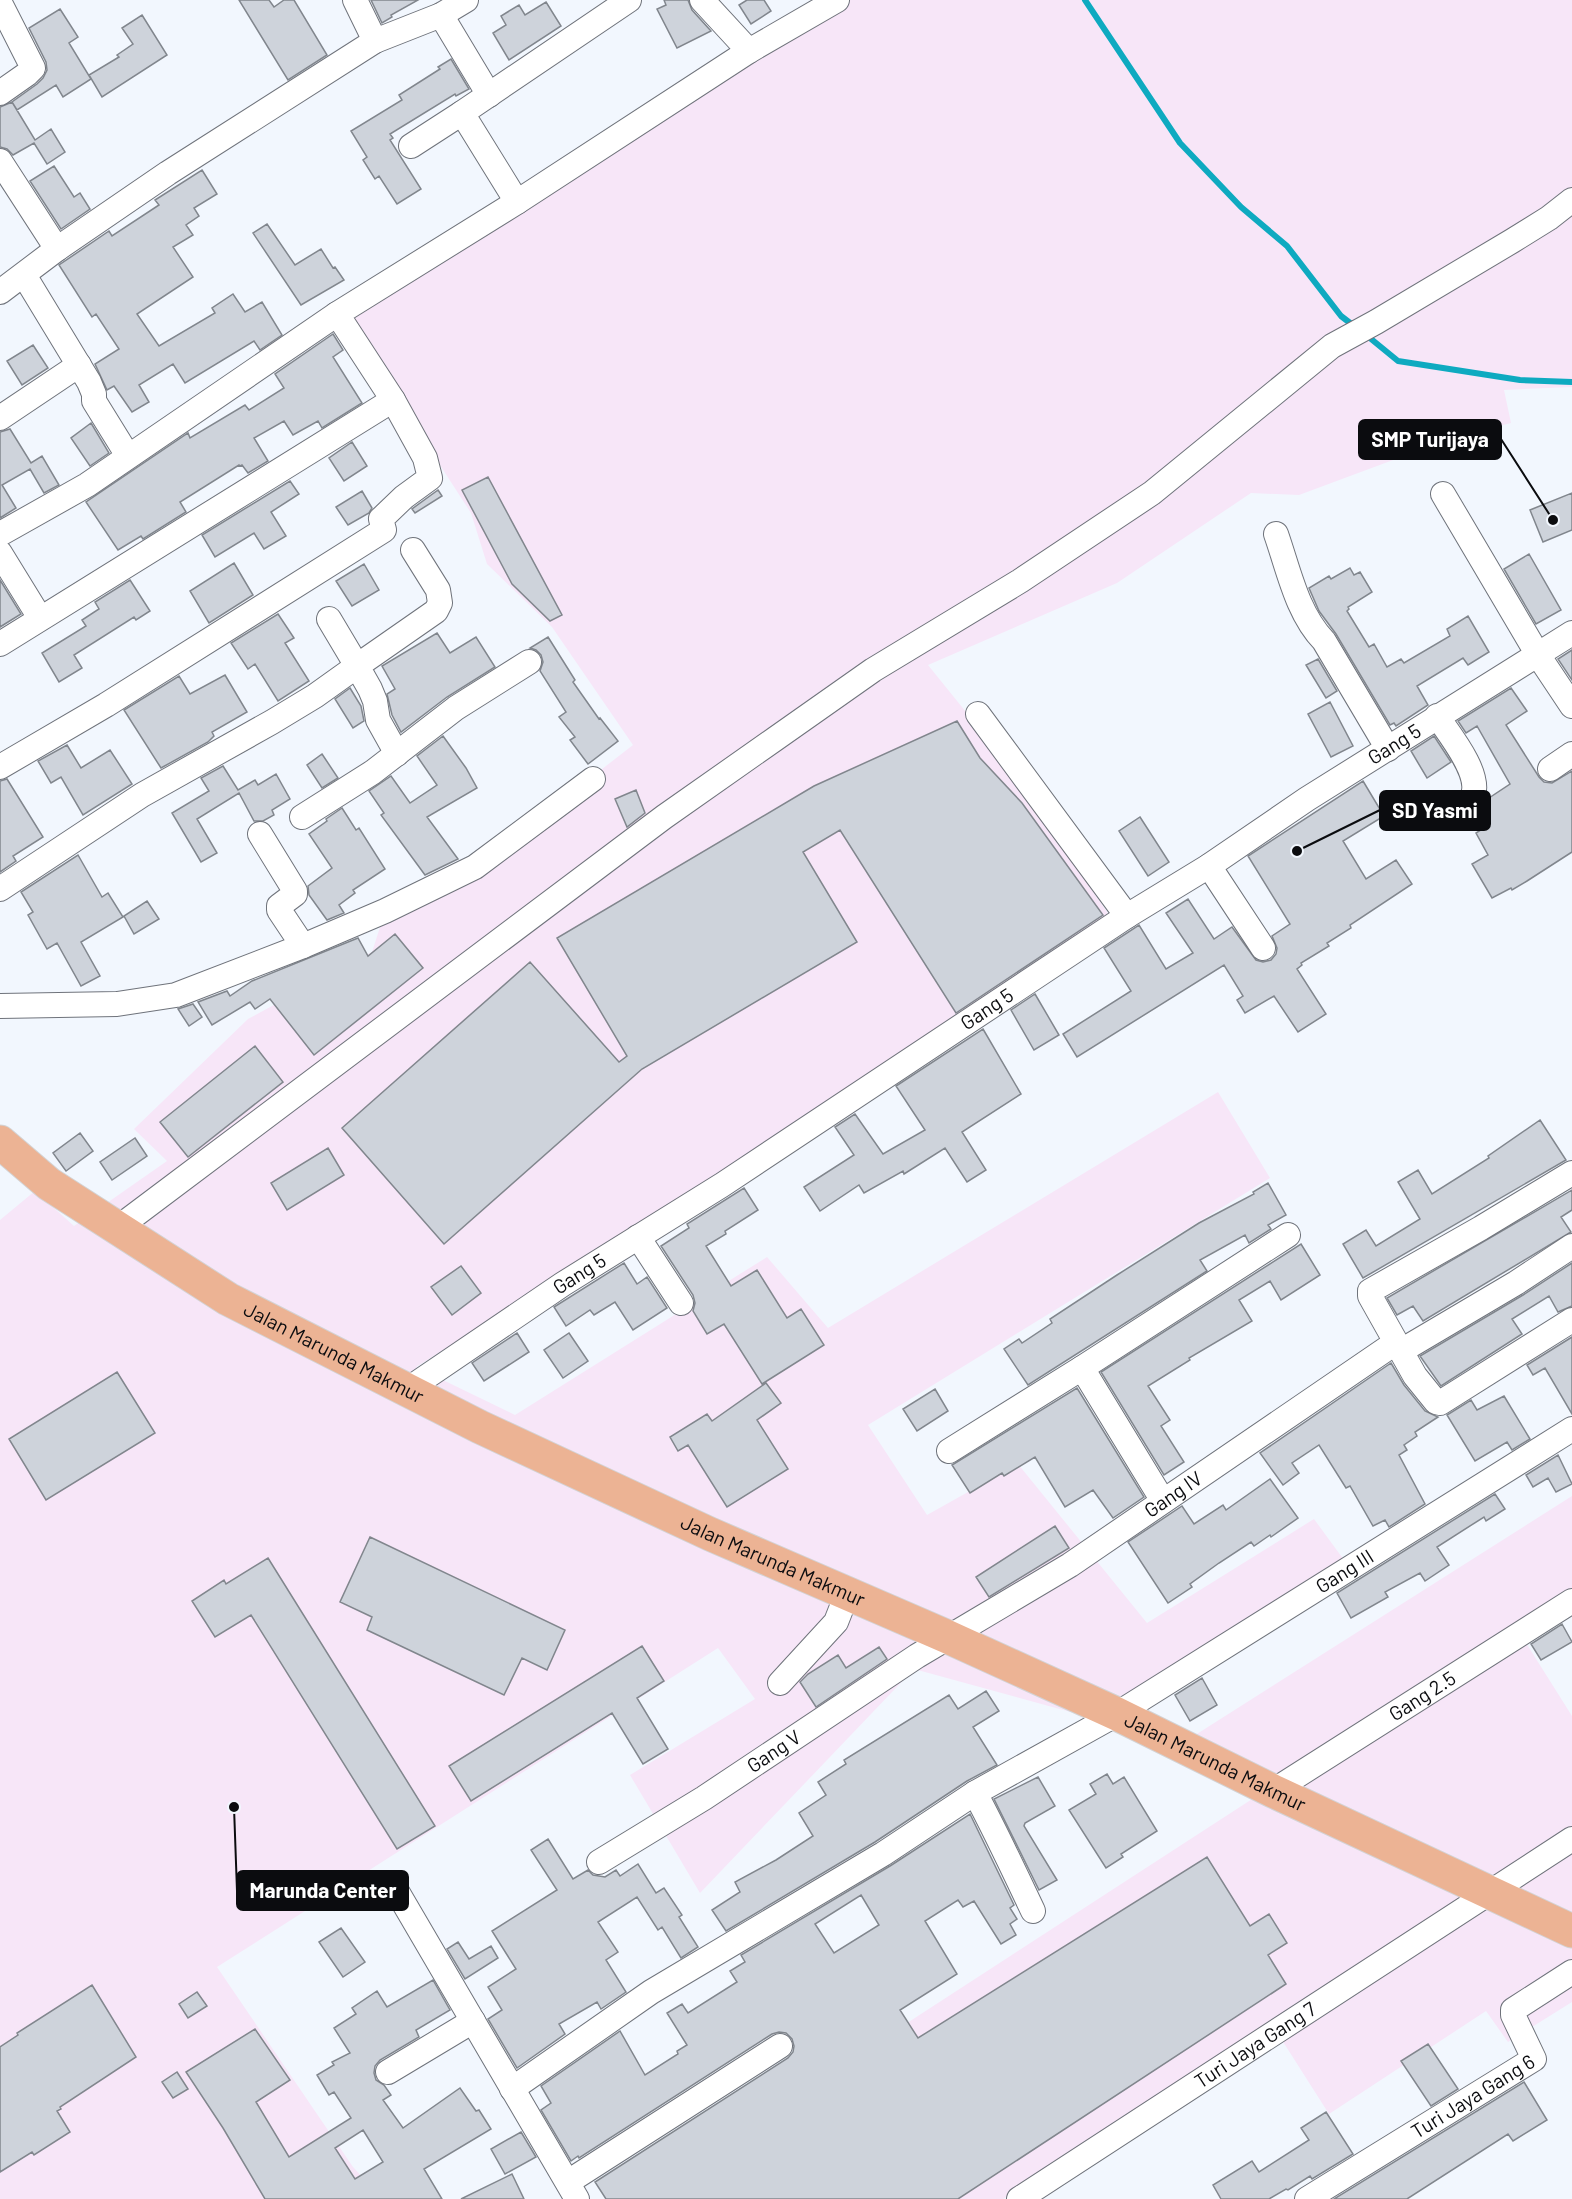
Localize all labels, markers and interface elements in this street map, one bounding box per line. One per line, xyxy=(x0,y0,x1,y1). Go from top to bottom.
callout: SMP Turijaya xyxy=(1359,420,1501,459)
text: SMP Turijaya xyxy=(1371,426,1489,451)
street label: Gang 5 xyxy=(1363,718,1425,769)
callout: SD Yasmi xyxy=(1380,791,1490,830)
text: SD Yasmi xyxy=(1392,797,1478,822)
street label: Gang 5 xyxy=(956,982,1017,1034)
street label: Gang 5 xyxy=(548,1247,610,1299)
street label: Jalan Marunda Makmur xyxy=(240,1296,428,1408)
street label: Gang IV xyxy=(1139,1465,1206,1522)
street label: Jalan Marunda Makmur xyxy=(677,1509,869,1611)
street label: Gang III xyxy=(1311,1544,1377,1598)
street label: Gang 2.5 xyxy=(1384,1665,1460,1725)
street label: Jalan Marunda Makmur xyxy=(1121,1707,1310,1816)
street label: Gang V xyxy=(742,1724,805,1777)
callout: Marunda Center xyxy=(237,1871,408,1910)
text: Marunda Center xyxy=(249,1877,397,1902)
street label: Turi Jaya Gang 7 xyxy=(1190,1996,1320,2093)
street label: Turi Jaya Gang 6 xyxy=(1406,2049,1539,2143)

